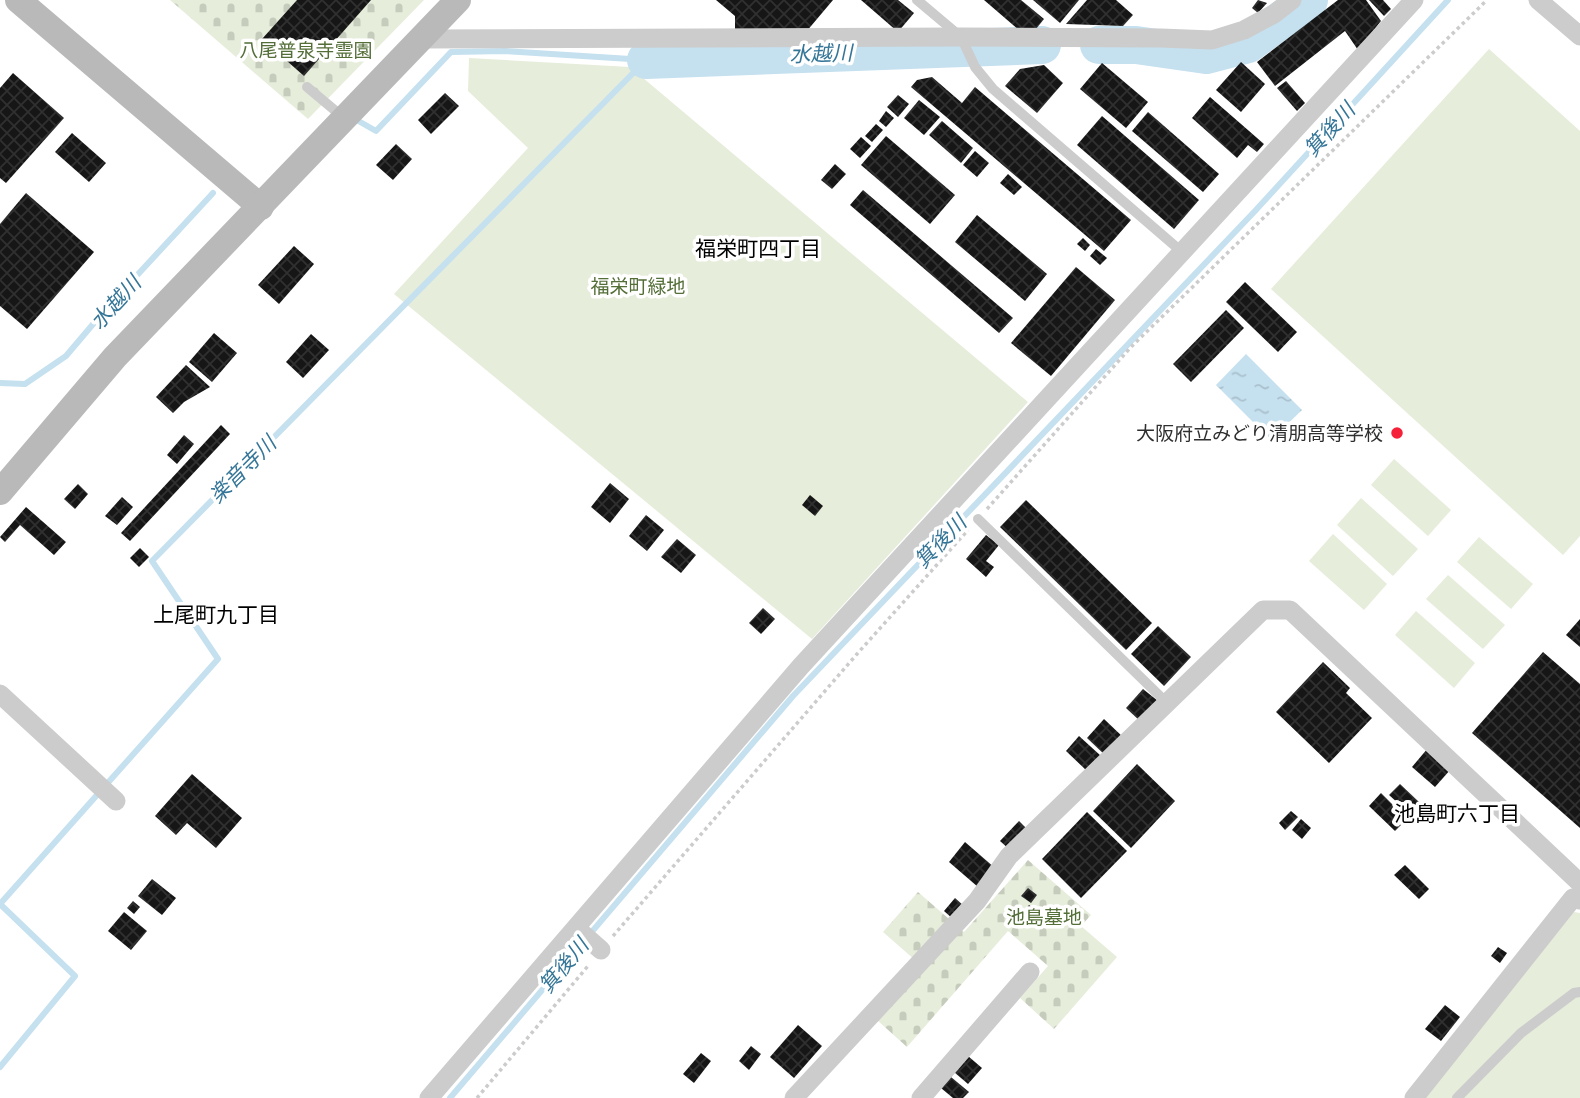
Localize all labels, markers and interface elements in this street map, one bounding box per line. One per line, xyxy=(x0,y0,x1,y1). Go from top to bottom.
park label: 八尾普泉寺霊園 xyxy=(239,38,373,62)
water label: 水越川 xyxy=(789,38,855,68)
water label: 箕後川 xyxy=(1298,95,1362,162)
district label: 福栄町四丁目 xyxy=(695,234,821,262)
water label: 水越川 xyxy=(84,268,148,335)
park label: 福栄町緑地 xyxy=(590,274,686,298)
place label: 大阪府立みどり清朋高等学校 xyxy=(1136,421,1383,445)
marker: 大阪府立みどり清朋高等学校 xyxy=(1389,425,1405,441)
water label: 楽音寺川 xyxy=(202,428,283,509)
water label: 箕後川 xyxy=(908,507,973,573)
district label: 上尾町九丁目 xyxy=(153,600,279,628)
district label: 池島町六丁目 xyxy=(1394,799,1520,827)
park label: 池島墓地 xyxy=(1006,905,1082,929)
water label: 箕後川 xyxy=(532,930,595,998)

